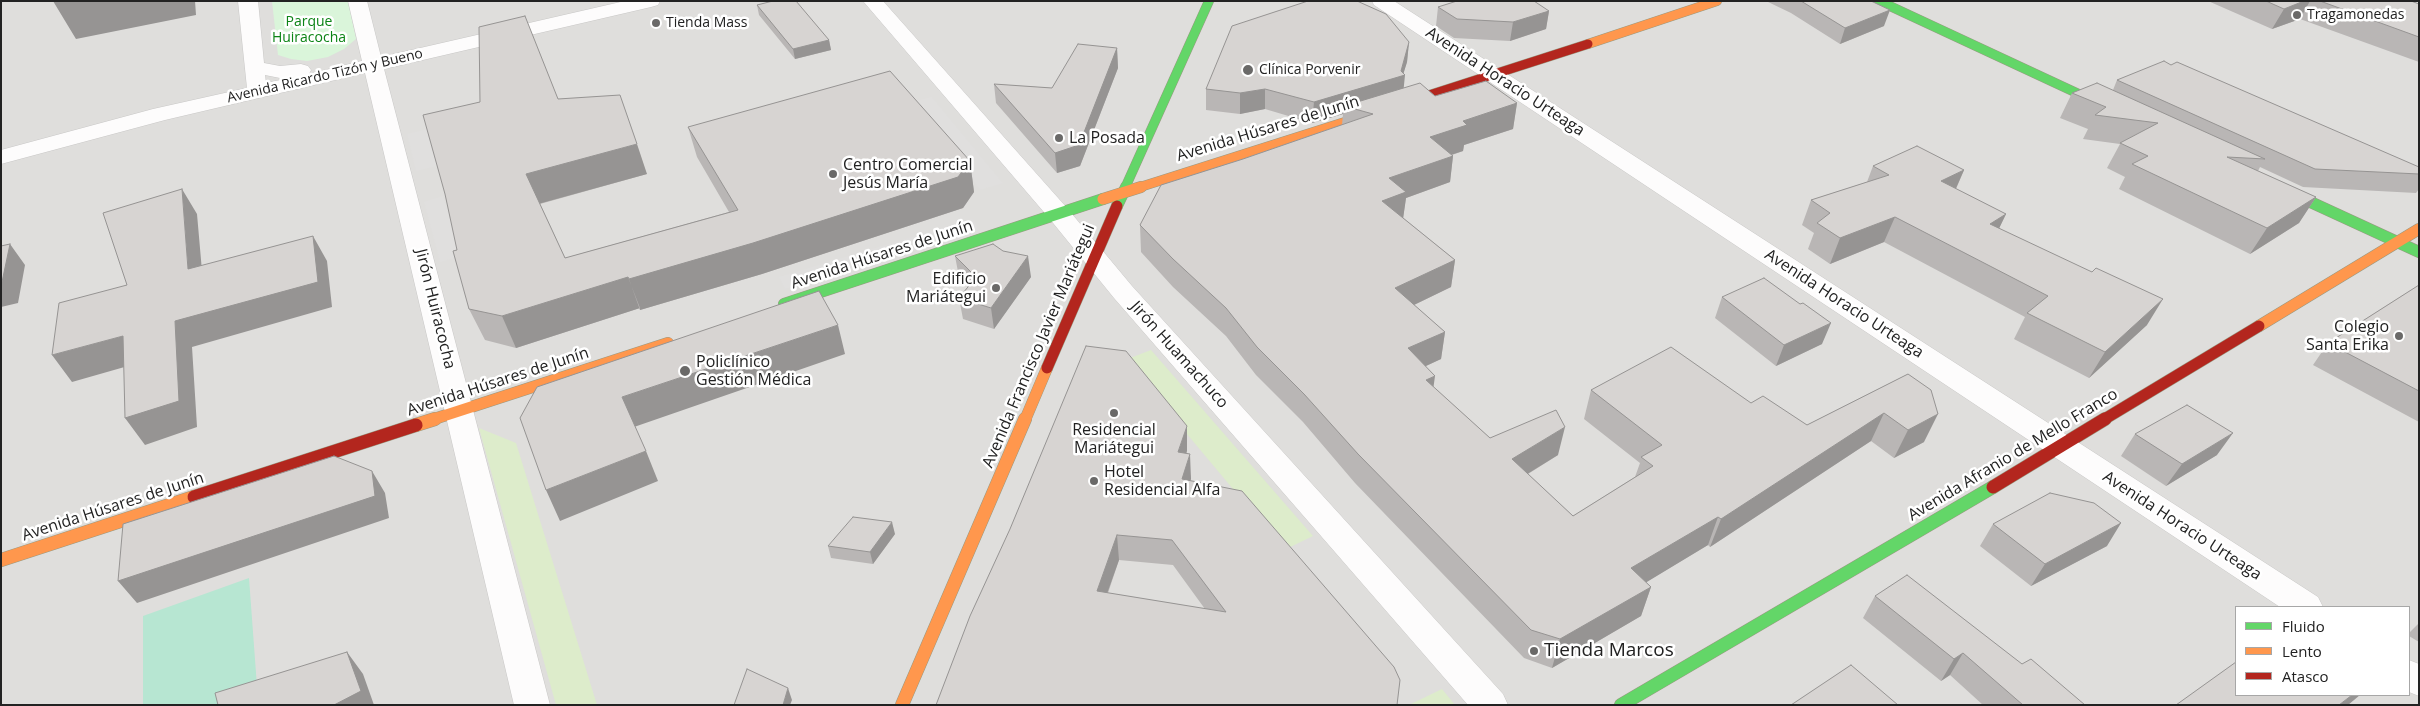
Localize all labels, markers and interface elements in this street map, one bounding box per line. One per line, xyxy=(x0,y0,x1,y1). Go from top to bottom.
place label: Tragamonedas xyxy=(2307,7,2404,23)
marker: Tragamonedas xyxy=(2291,9,2303,21)
park label: Parque Huiracocha xyxy=(272,14,346,46)
place label: Tienda Mass xyxy=(666,15,747,31)
marker: Tienda Mass xyxy=(650,17,662,29)
street label: Avenida Horacio Urteaga xyxy=(1422,23,1588,141)
street label: Avenida Ricardo Tizón y Bueno xyxy=(225,45,425,107)
place label: Clínica Porvenir xyxy=(1259,62,1360,78)
marker: Clínica Porvenir xyxy=(1241,63,1255,77)
street label: Avenida Húsares de Junín xyxy=(1174,92,1362,166)
place label: La Posada xyxy=(1069,128,1145,148)
marker: La Posada xyxy=(1053,132,1065,144)
place label: Centro Comercial Jesús María xyxy=(843,155,973,193)
marker: Centro Comercial Jesús María xyxy=(827,168,839,180)
street label: Avenida Húsares de Junín xyxy=(789,217,975,293)
street label: Avenida Francisco Javier Mariátegui xyxy=(979,221,1099,471)
street label: Avenida Horacio Urteaga xyxy=(1761,245,1927,363)
street label: Jirón Huiracocha xyxy=(411,247,459,371)
place label: Edificio Mariátegui xyxy=(906,269,986,307)
marker: Edificio Mariátegui xyxy=(990,282,1002,294)
street label: Jirón Huamachuco xyxy=(1126,298,1232,412)
place label: Colegio Santa Erika xyxy=(2306,317,2389,355)
marker: Colegio Santa Erika xyxy=(2393,330,2405,342)
street label: Avenida Húsares de Junín xyxy=(405,344,591,420)
place label: Policlínico Gestión Médica xyxy=(696,352,811,390)
marker: Policlínico Gestión Médica xyxy=(678,364,692,378)
street label: Avenida Afranio de Mello Franco xyxy=(1905,385,2121,525)
marker: Residencial Mariátegui xyxy=(1108,407,1120,419)
place label: Residencial Mariátegui xyxy=(1072,420,1156,458)
place label: Hotel Residencial Alfa xyxy=(1104,462,1220,500)
street label: Avenida Horacio Urteaga xyxy=(2099,467,2265,585)
street label: Avenida Húsares de Junín xyxy=(20,469,206,545)
marker: Hotel Residencial Alfa xyxy=(1088,475,1100,487)
legend xyxy=(2235,606,2410,696)
text: Fluido xyxy=(2282,616,2325,636)
place label: Tienda Marcos xyxy=(1544,640,1674,662)
text: Lento xyxy=(2282,641,2322,661)
marker: Tienda Marcos xyxy=(1528,645,1540,657)
text: Atasco xyxy=(2282,666,2329,686)

